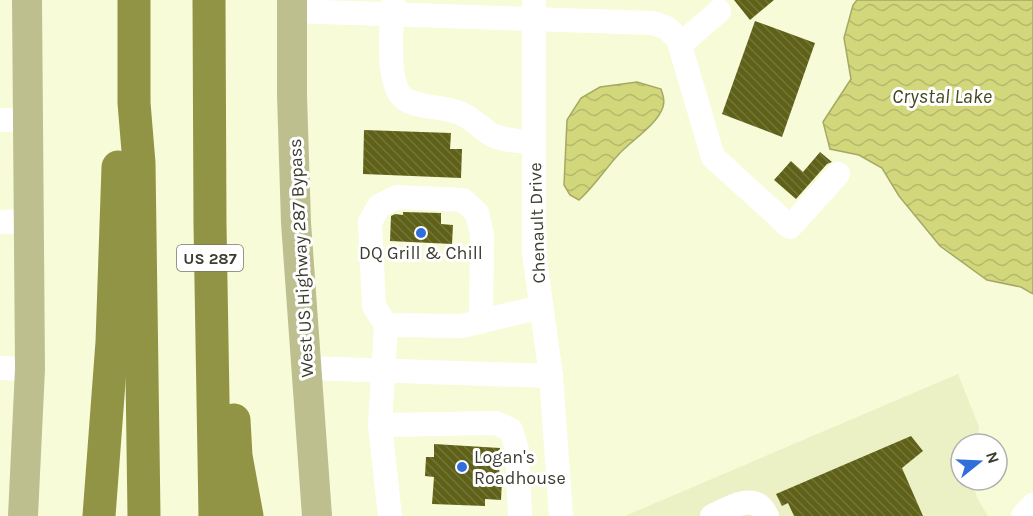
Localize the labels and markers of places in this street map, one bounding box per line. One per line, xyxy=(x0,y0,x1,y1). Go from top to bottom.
marker: DQ Grill & Chill xyxy=(414,226,428,240)
place label: DQ Grill & Chill xyxy=(359,242,483,264)
place label: Logan's Roadhouse xyxy=(474,446,566,489)
marker: Logan's Roadhouse xyxy=(455,460,469,474)

